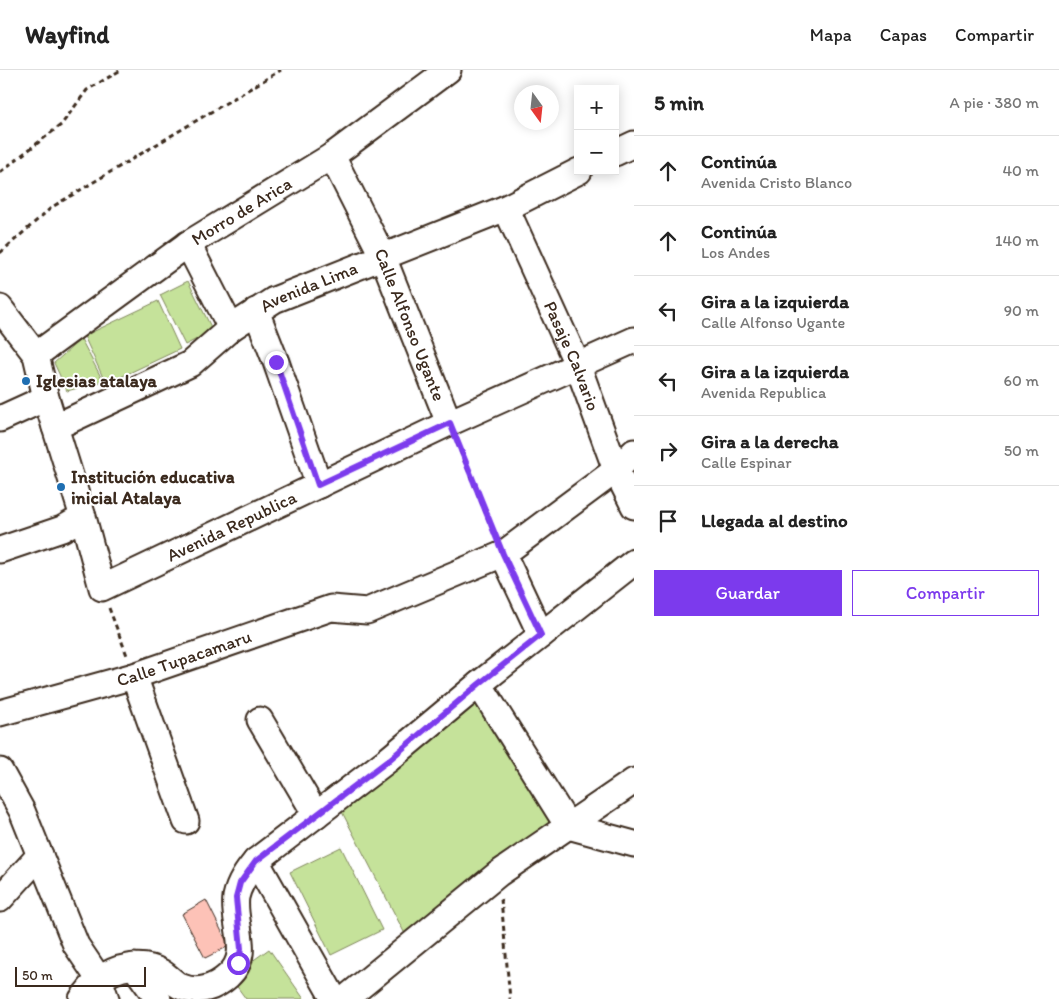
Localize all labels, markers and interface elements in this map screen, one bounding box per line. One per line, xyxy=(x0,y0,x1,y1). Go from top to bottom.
text: Wayfind xyxy=(25,20,109,49)
text: Mapa xyxy=(810,24,852,46)
text: Capas xyxy=(880,24,927,46)
text: Compartir xyxy=(955,24,1034,46)
north arrow xyxy=(514,85,559,130)
map controls xyxy=(574,85,619,175)
button: + xyxy=(574,85,619,130)
text: 5 min xyxy=(654,90,704,115)
text: A pie · 380 m xyxy=(950,93,1039,112)
button: − xyxy=(574,130,619,175)
text: Continúa xyxy=(701,150,777,173)
icon: ahead xyxy=(654,157,682,185)
text: 40 m xyxy=(1002,161,1039,180)
street label: Morro de Arica xyxy=(187,172,296,250)
text: Avenida Cristo Blanco xyxy=(701,173,852,192)
text: Continúa xyxy=(701,220,777,243)
icon: ahead xyxy=(654,227,682,255)
text: 140 m xyxy=(995,231,1039,250)
text: Los Andes xyxy=(701,243,770,262)
street label: Calle Alfonso Ugante xyxy=(369,245,450,404)
street label: Avenida Lima xyxy=(256,257,361,317)
text: Gira a la izquierda xyxy=(701,290,849,313)
icon: left xyxy=(654,297,682,325)
street label: Pasaje Calvario xyxy=(539,298,604,414)
text: 90 m xyxy=(1004,301,1039,320)
text: Calle Alfonso Ugante xyxy=(701,313,845,332)
route end xyxy=(265,351,288,374)
text: Gira a la izquierda xyxy=(701,360,849,383)
icon: left xyxy=(654,367,682,395)
place label: Iglesias atalaya xyxy=(36,370,157,392)
text: 60 m xyxy=(1004,371,1039,390)
marker: Iglesias atalaya xyxy=(20,375,32,387)
text: Avenida Republica xyxy=(701,383,826,402)
text: Gira a la derecha xyxy=(701,430,839,453)
icon: right xyxy=(654,437,682,465)
text: 50 m xyxy=(1004,441,1039,460)
text: Calle Espinar xyxy=(701,453,792,472)
place label: Institución educativa inicial Atalaya xyxy=(71,466,235,509)
marker: Institución educativa inicial Atalaya xyxy=(55,481,67,493)
street label: Avenida Republica xyxy=(163,486,301,567)
icon: arrive xyxy=(654,507,682,535)
text: Llegada al destino xyxy=(701,509,848,532)
button: Guardar xyxy=(654,570,842,616)
button: Compartir xyxy=(852,570,1039,616)
street label: Calle Tupacamaru xyxy=(114,625,254,691)
route start xyxy=(227,952,250,975)
scale bar xyxy=(15,964,146,987)
text: 50 m xyxy=(22,967,53,984)

